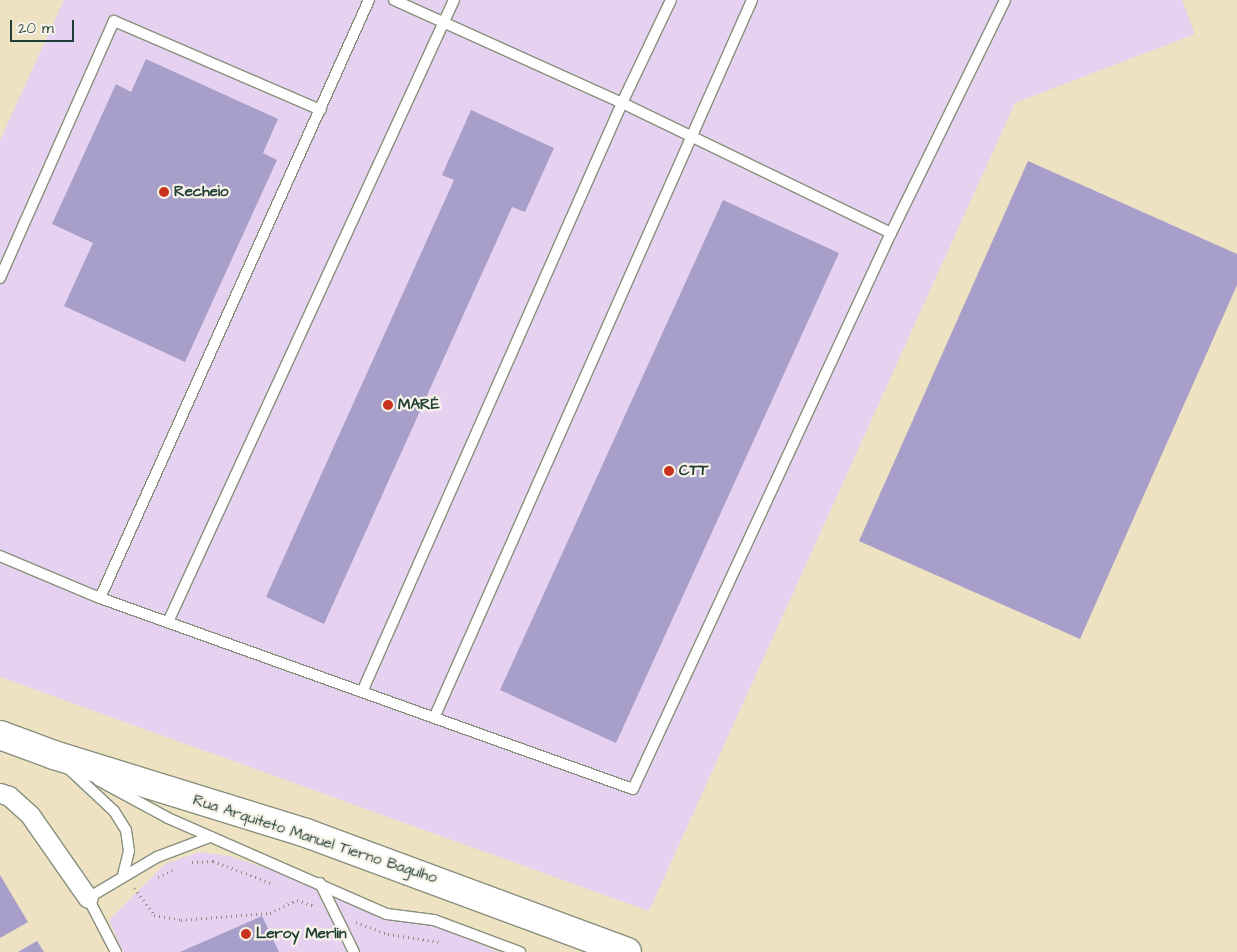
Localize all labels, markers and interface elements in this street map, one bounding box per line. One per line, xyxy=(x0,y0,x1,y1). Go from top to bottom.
scale bar xyxy=(12,10,76,42)
text: 20 m xyxy=(18,18,54,39)
place label: Recheio xyxy=(174,183,229,201)
marker: Recheio xyxy=(158,186,170,198)
place label: MARÉ xyxy=(398,396,440,414)
marker: MARÉ xyxy=(382,399,394,411)
place label: CTT xyxy=(679,462,708,480)
marker: CTT xyxy=(663,465,675,477)
street label: Rua Arquiteto Manuel Tierno Bagulho xyxy=(191,791,439,887)
place label: Leroy Merlin xyxy=(256,925,346,943)
marker: Leroy Merlin xyxy=(240,928,252,940)

